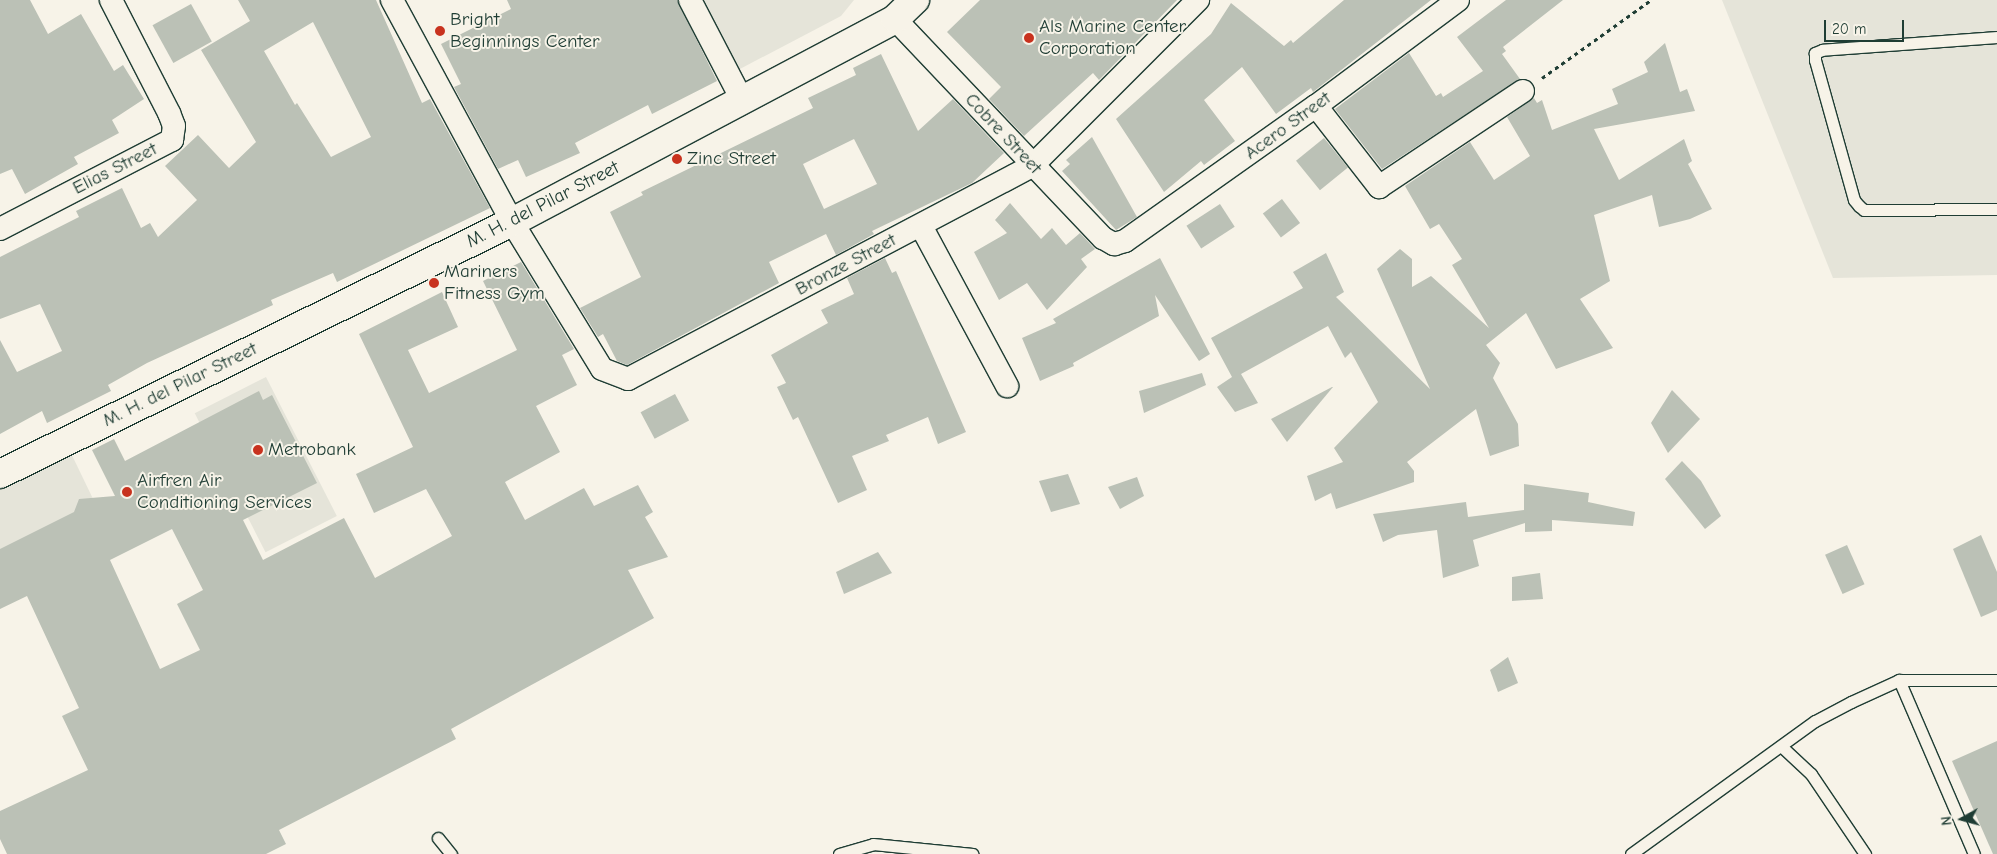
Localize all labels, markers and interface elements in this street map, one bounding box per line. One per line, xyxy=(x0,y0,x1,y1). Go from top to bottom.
place label: Bright Beginnings Center xyxy=(450,9,599,53)
scale bar xyxy=(1827,10,1907,42)
place label: Als Marine Center Corporation xyxy=(1039,16,1186,60)
text: 20 m xyxy=(1832,20,1866,38)
marker: Bright Beginnings Center xyxy=(434,25,446,37)
marker: Als Marine Center Corporation xyxy=(1023,32,1035,44)
street label: Acero Street xyxy=(1240,87,1336,165)
street label: Cobre Street xyxy=(960,89,1046,179)
street label: Elias Street xyxy=(69,138,161,200)
place label: Zinc Street xyxy=(687,148,776,170)
marker: Zinc Street xyxy=(671,153,683,165)
street label: M. H. del Pilar Street xyxy=(463,157,623,253)
street label: Bronze Street xyxy=(792,229,900,301)
place label: Mariners Fitness Gym xyxy=(444,261,545,305)
marker: Mariners Fitness Gym xyxy=(428,277,440,289)
street label: M. H. del Pilar Street xyxy=(99,338,261,432)
place label: Metrobank xyxy=(268,439,356,461)
marker: Metrobank xyxy=(252,444,264,456)
place label: Airfren Air Conditioning Services xyxy=(137,470,312,514)
marker: Airfren Air Conditioning Services xyxy=(121,486,133,498)
north arrow xyxy=(1937,794,1987,844)
text: N xyxy=(1938,815,1956,826)

